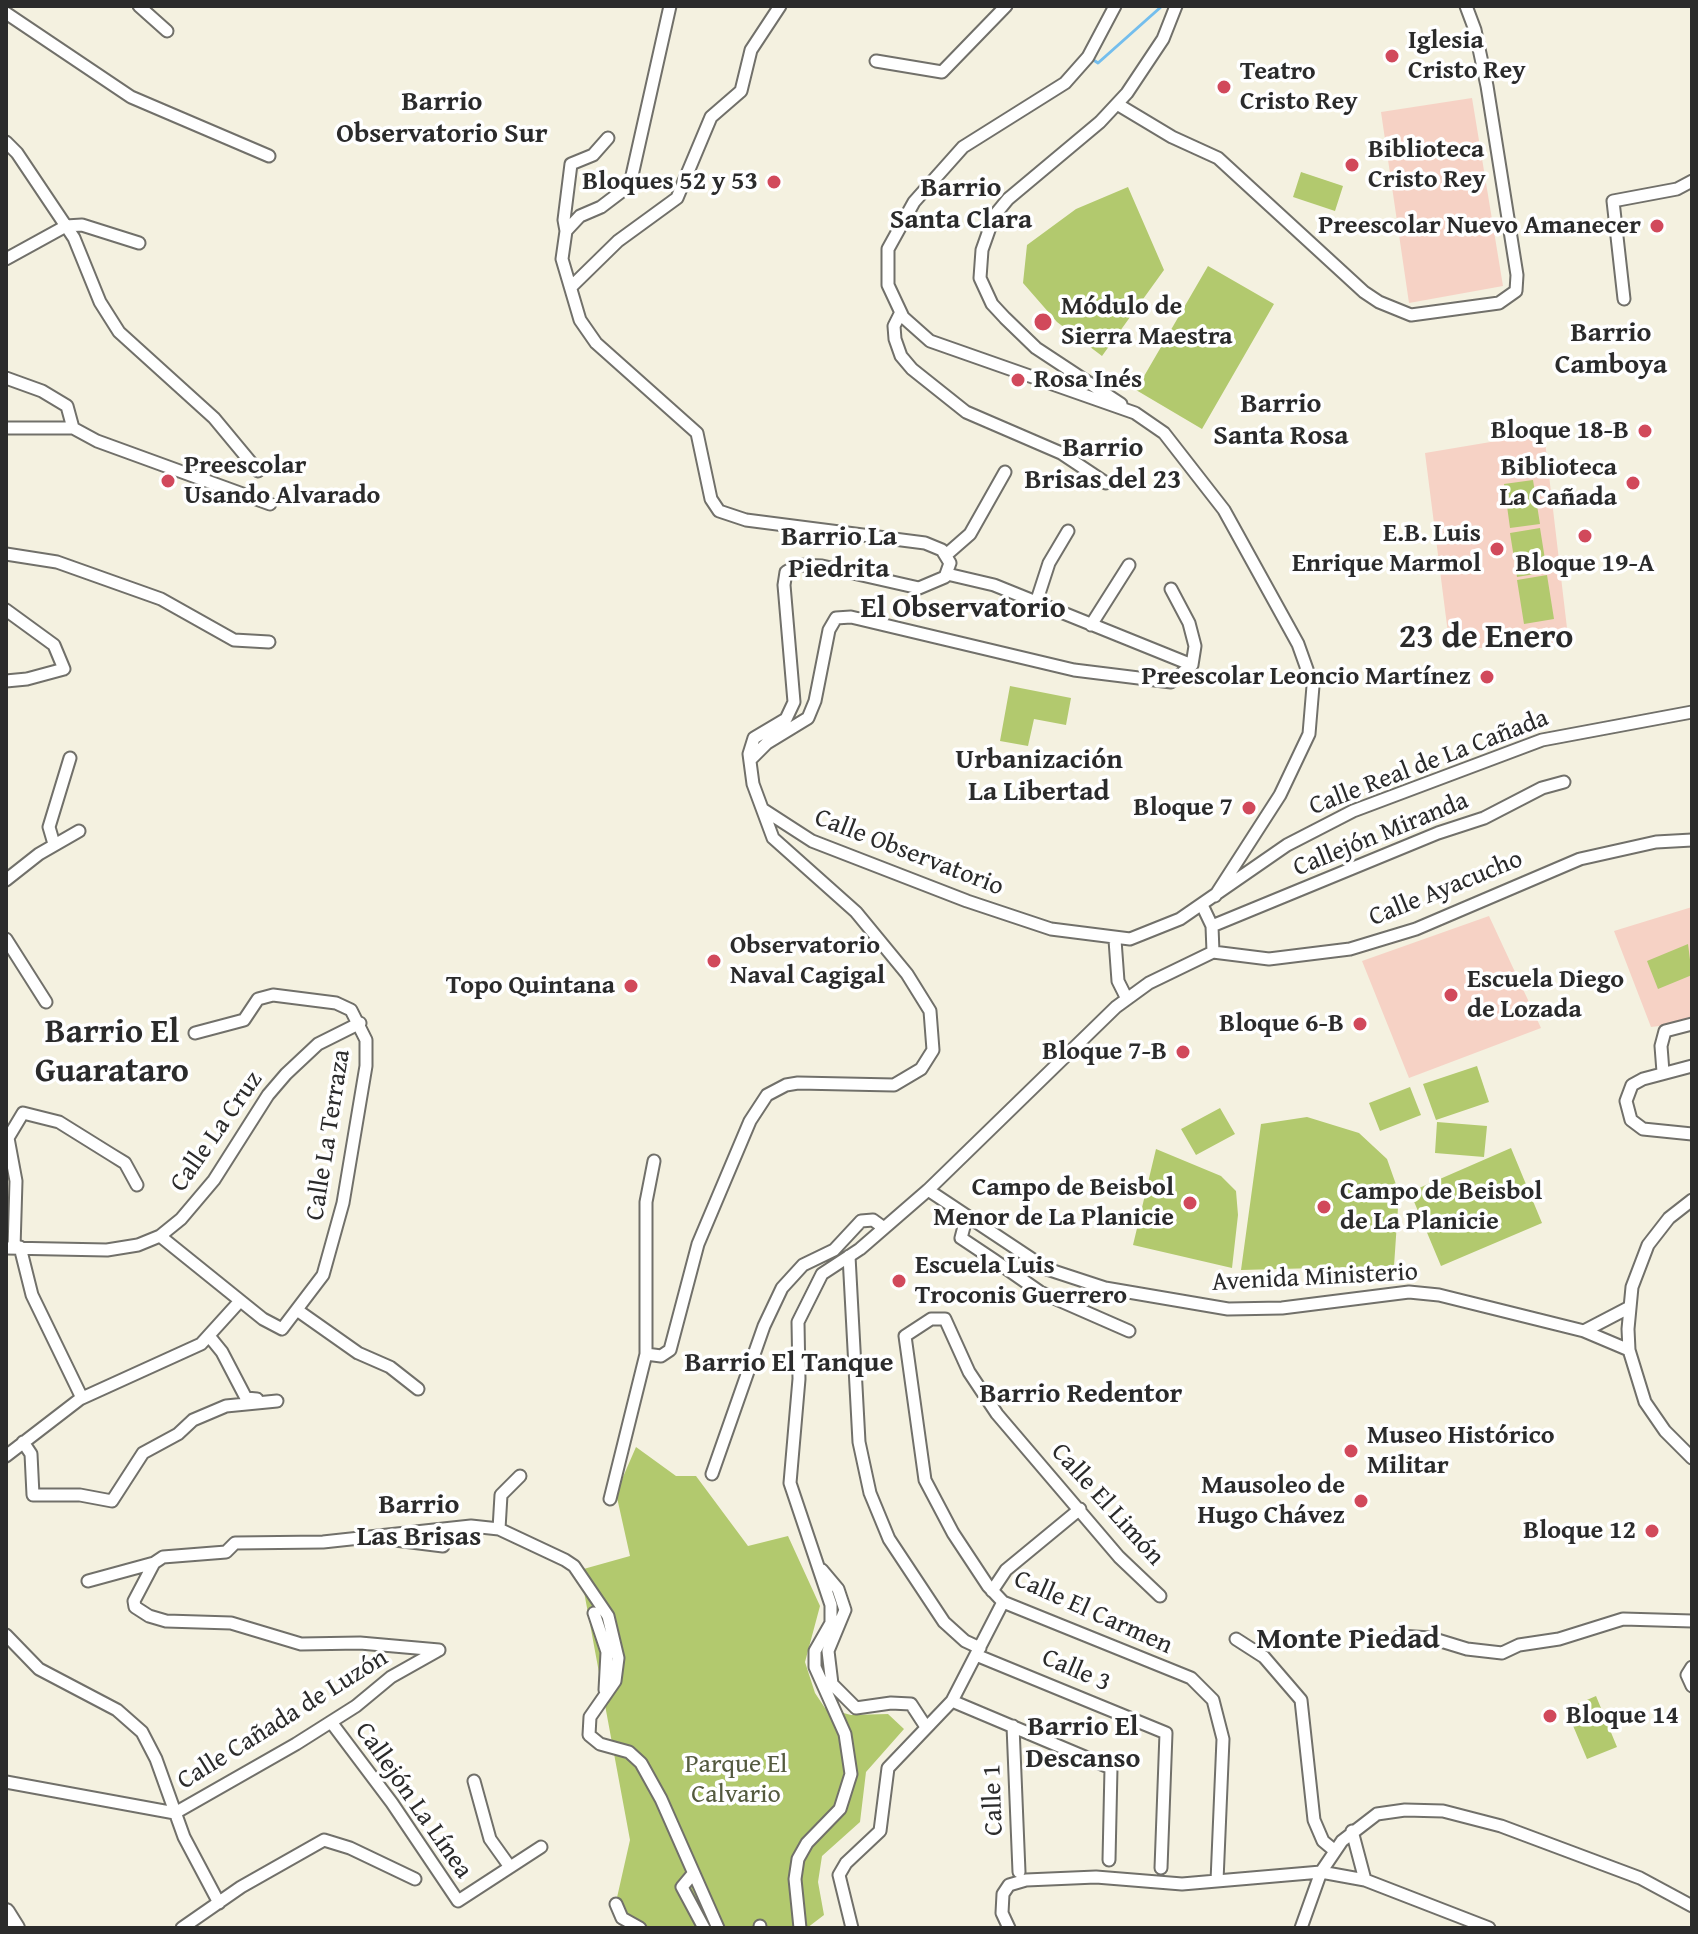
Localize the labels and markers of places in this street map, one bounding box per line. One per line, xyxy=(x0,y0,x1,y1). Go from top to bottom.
place label: Iglesia Cristo Rey xyxy=(1408,25,1525,86)
marker: Iglesia Cristo Rey xyxy=(1383,47,1401,65)
place label: Teatro Cristo Rey xyxy=(1240,56,1357,118)
marker: Teatro Cristo Rey xyxy=(1215,78,1233,96)
place label: Biblioteca Cristo Rey xyxy=(1368,134,1485,196)
marker: Biblioteca Cristo Rey xyxy=(1343,156,1361,174)
place label: Bloques 52 y 53 xyxy=(582,166,758,198)
marker: Bloques 52 y 53 xyxy=(765,173,783,191)
place label: Preescolar Nuevo Amanecer xyxy=(1318,210,1641,242)
marker: Preescolar Nuevo Amanecer xyxy=(1648,217,1666,235)
place label: Módulo de Sierra Maestra xyxy=(1061,291,1233,352)
marker: Módulo de Sierra Maestra xyxy=(1032,311,1054,333)
place label: Rosa Inés xyxy=(1034,364,1142,396)
marker: Rosa Inés xyxy=(1009,371,1027,389)
place label: Bloque 18-B xyxy=(1491,415,1629,447)
marker: Bloque 18-B xyxy=(1636,422,1654,440)
place label: Preescolar Usando Alvarado xyxy=(184,450,380,512)
place label: Biblioteca La Cañada xyxy=(1499,452,1617,514)
marker: Preescolar Usando Alvarado xyxy=(159,472,177,490)
marker: Biblioteca La Cañada xyxy=(1624,474,1642,492)
place label: E.B. Luis Enrique Marmol xyxy=(1292,518,1481,580)
marker: Bloque 19-A xyxy=(1576,527,1594,545)
marker: E.B. Luis Enrique Marmol xyxy=(1488,540,1506,558)
place label: Bloque 19-A xyxy=(1516,548,1654,580)
place label: Preescolar Leoncio Martínez xyxy=(1142,661,1471,693)
marker: Preescolar Leoncio Martínez xyxy=(1478,668,1496,686)
place label: Bloque 7 xyxy=(1134,792,1233,824)
marker: Bloque 7 xyxy=(1240,799,1258,817)
place label: Observatorio Naval Cagigal xyxy=(730,930,885,992)
marker: Observatorio Naval Cagigal xyxy=(705,952,723,970)
place label: Escuela Diego de Lozada xyxy=(1467,964,1624,1026)
place label: Topo Quintana xyxy=(446,970,615,1002)
marker: Topo Quintana xyxy=(622,977,640,995)
marker: Escuela Diego de Lozada xyxy=(1442,986,1460,1004)
place label: Bloque 6-B xyxy=(1219,1008,1344,1040)
marker: Bloque 6-B xyxy=(1351,1015,1369,1033)
place label: Bloque 7-B xyxy=(1042,1036,1167,1068)
marker: Bloque 7-B xyxy=(1174,1043,1192,1061)
place label: Campo de Beisbol Menor de La Planicie xyxy=(933,1172,1174,1234)
place label: Campo de Beisbol de La Planicie xyxy=(1340,1176,1542,1238)
marker: Campo de Beisbol Menor de La Planicie xyxy=(1181,1194,1199,1212)
marker: Campo de Beisbol de La Planicie xyxy=(1315,1198,1333,1216)
place label: Escuela Luis Troconis Guerrero xyxy=(915,1250,1127,1312)
marker: Escuela Luis Troconis Guerrero xyxy=(890,1272,908,1290)
place label: Museo Histórico Militar xyxy=(1367,1420,1555,1482)
marker: Museo Histórico Militar xyxy=(1342,1442,1360,1460)
place label: Mausoleo de Hugo Chávez xyxy=(1198,1470,1345,1532)
marker: Mausoleo de Hugo Chávez xyxy=(1352,1492,1370,1510)
place label: Bloque 12 xyxy=(1523,1515,1636,1547)
marker: Bloque 12 xyxy=(1643,1522,1661,1540)
place label: Bloque 14 xyxy=(1566,1700,1679,1732)
marker: Bloque 14 xyxy=(1541,1707,1559,1725)

